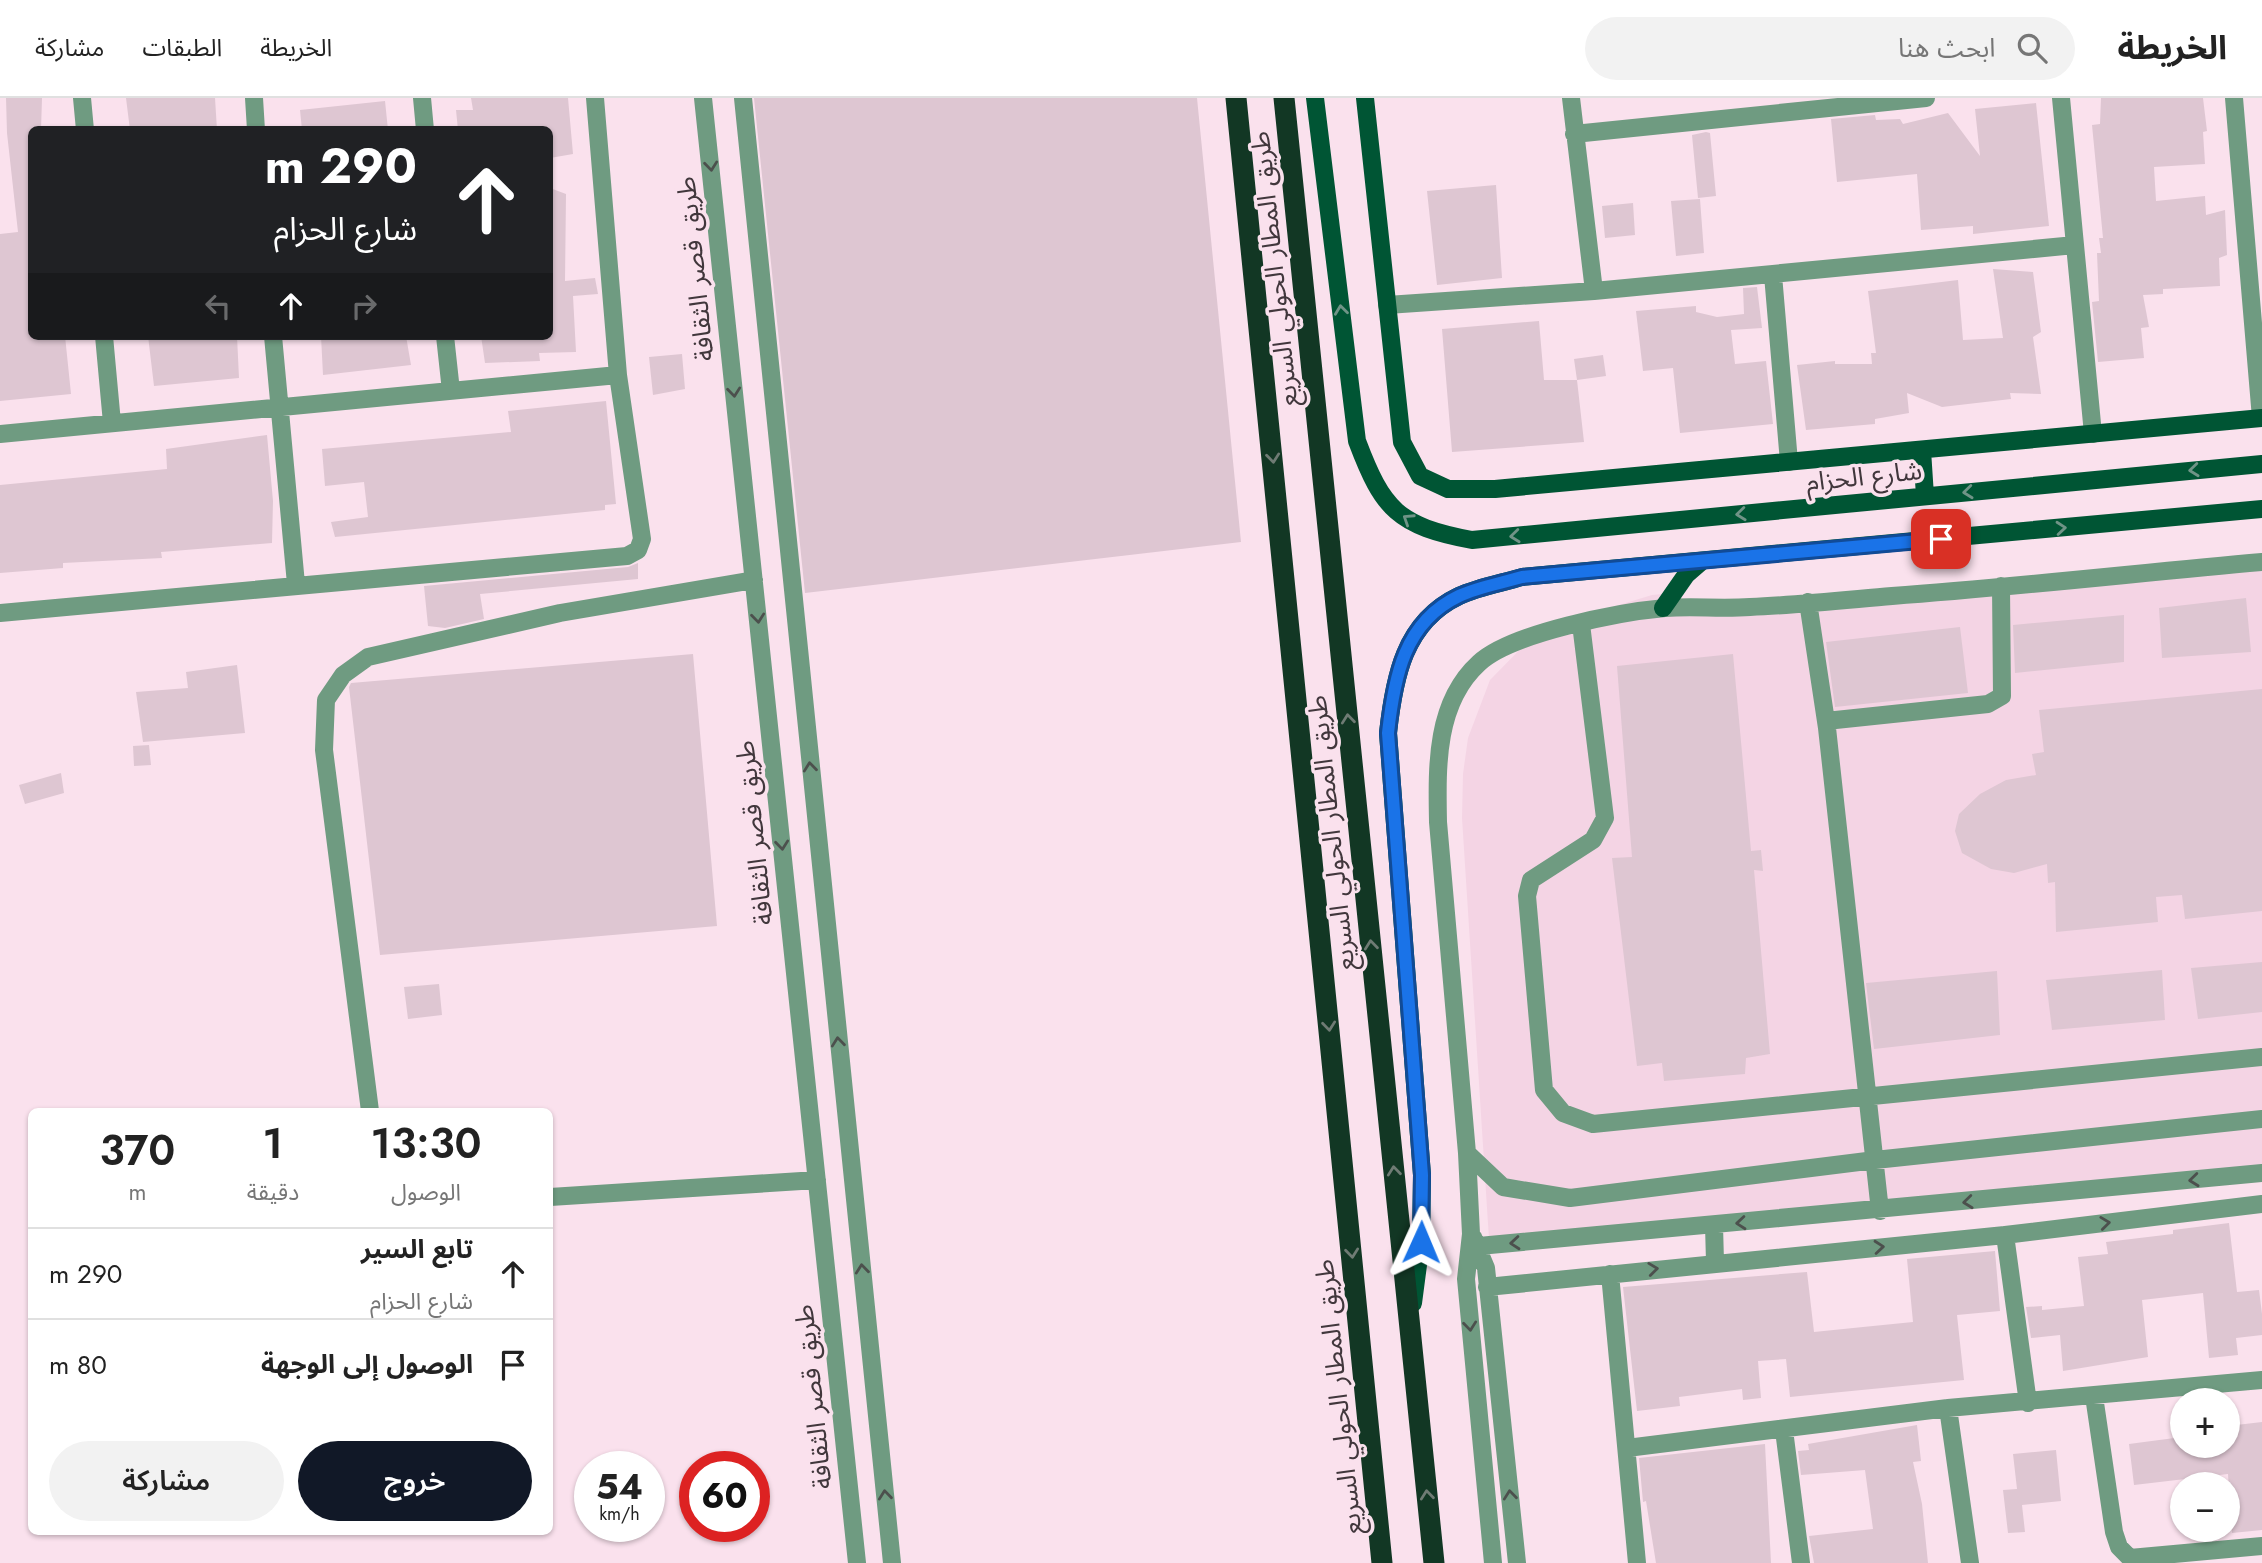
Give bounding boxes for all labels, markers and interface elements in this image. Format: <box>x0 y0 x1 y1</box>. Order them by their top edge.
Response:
search box <box>1585 17 2075 80</box>
text: الخريطة <box>2117 24 2227 71</box>
text: ابحث هنا <box>1898 29 1995 67</box>
icon: search <box>2013 29 2051 67</box>
text: مشاركة <box>35 30 104 65</box>
text: الطبقات <box>142 30 222 65</box>
text: الخريطة <box>260 30 332 65</box>
street label: طريق المطار الحولي السريع <box>1241 129 1308 409</box>
text: 290 m <box>265 131 417 201</box>
icon: ahead <box>441 154 532 245</box>
one-way arrow <box>703 160 718 172</box>
street label: طريق قصر الثقافة <box>666 175 724 363</box>
text: شارع الحزام <box>274 206 417 252</box>
icon: left <box>199 287 237 325</box>
icon: ahead <box>272 287 310 325</box>
icon: right <box>345 287 383 325</box>
one-way arrow <box>1334 305 1349 316</box>
one-way arrow <box>727 386 742 398</box>
street label: شارع الحزام <box>1804 451 1924 502</box>
one-way arrow <box>1265 453 1280 464</box>
one-way arrow <box>2188 462 2199 477</box>
one-way arrow <box>1962 485 1973 500</box>
one-way arrow <box>1735 506 1746 521</box>
pin <box>1911 509 1971 569</box>
one-way arrow <box>1403 514 1416 527</box>
icon: arrive <box>1922 520 1960 558</box>
one-way arrow <box>2056 521 2067 536</box>
one-way arrow <box>1509 528 1520 543</box>
one-way arrow <box>750 613 765 624</box>
street label: طريق المطار الحولي السريع <box>1298 693 1365 973</box>
one-way arrow <box>1341 713 1356 724</box>
street label: طريق قصر الثقافة <box>725 739 783 927</box>
one-way arrow <box>803 762 818 773</box>
one-way arrow <box>774 839 789 850</box>
one-way arrow <box>1364 939 1379 950</box>
one-way arrow <box>1322 1020 1337 1032</box>
one-way arrow <box>831 1037 846 1048</box>
text: 1 <box>263 1113 283 1174</box>
text: 13:30 <box>371 1113 482 1174</box>
text: 370 <box>99 1120 175 1181</box>
one-way arrow <box>1387 1165 1402 1176</box>
one-way arrow <box>2188 1172 2199 1187</box>
text: m <box>128 1175 146 1209</box>
text: دقيقة <box>247 1175 299 1209</box>
text: الوصول <box>391 1175 461 1209</box>
one-way arrow <box>1962 1194 1973 1209</box>
position arrow <box>1384 1205 1458 1279</box>
one-way arrow <box>1735 1215 1746 1230</box>
one-way arrow <box>2099 1215 2111 1230</box>
text: تابع السير <box>361 1230 473 1268</box>
one-way arrow <box>1509 1235 1520 1250</box>
one-way arrow <box>1873 1239 1885 1254</box>
one-way arrow <box>1344 1247 1359 1258</box>
text: 290 m <box>49 1255 122 1293</box>
icon: ahead <box>494 1255 532 1293</box>
street label: طريق المطار الحولي السريع <box>1305 1257 1372 1537</box>
one-way arrow <box>1647 1262 1659 1277</box>
one-way arrow <box>854 1263 869 1275</box>
text: شارع الحزام <box>370 1284 473 1318</box>
street label: طريق قصر الثقافة <box>784 1303 842 1491</box>
one-way arrow <box>1462 1321 1477 1332</box>
text: الوصول إلى الوجهة <box>261 1345 473 1383</box>
text: 80 m <box>49 1346 107 1384</box>
icon: arrive <box>494 1346 532 1384</box>
map controls <box>2170 1388 2240 1542</box>
button: + <box>2170 1388 2240 1458</box>
button: مشاركة <box>49 1441 284 1521</box>
button: خروج <box>298 1441 532 1521</box>
speed limit sign: 60 <box>679 1451 770 1542</box>
text: 54 <box>596 1462 643 1512</box>
button: − <box>2170 1472 2240 1542</box>
one-way arrow <box>878 1489 893 1500</box>
one-way arrow <box>1420 1489 1435 1500</box>
one-way arrow <box>1503 1489 1518 1500</box>
text: km/h <box>599 1501 640 1527</box>

